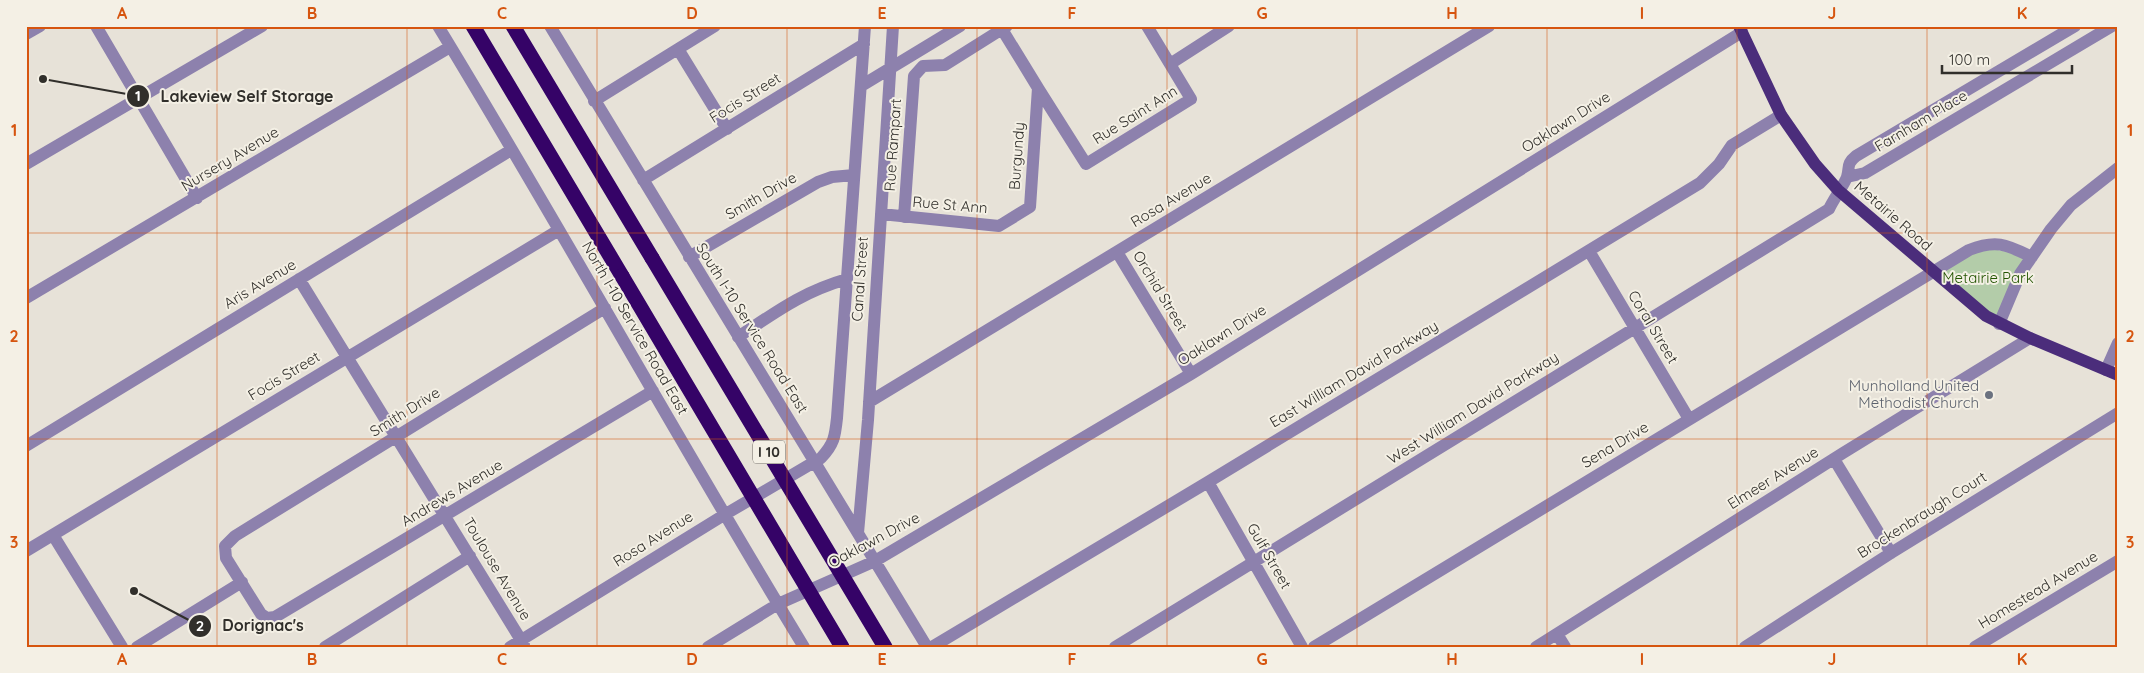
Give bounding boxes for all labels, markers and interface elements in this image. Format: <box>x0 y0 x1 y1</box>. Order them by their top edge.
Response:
text: A <box>117 3 128 23</box>
text: B <box>307 3 317 23</box>
text: C <box>497 3 507 23</box>
text: D <box>686 3 698 23</box>
text: E <box>877 3 887 23</box>
text: F <box>1068 3 1077 23</box>
text: G <box>1256 3 1268 23</box>
text: H <box>1446 3 1458 23</box>
text: I <box>1640 3 1644 23</box>
text: J <box>1828 3 1836 23</box>
text: K <box>2017 3 2027 23</box>
scale bar <box>1942 42 2072 74</box>
text: 100 m <box>1949 50 1990 69</box>
street label: Focis Street <box>706 68 784 127</box>
callout: Lakeview Self Storage <box>125 81 343 112</box>
street label: Rue Saint Ann <box>1089 81 1181 148</box>
street label: Farnham Place <box>1871 85 1971 156</box>
text: 1 <box>135 86 141 105</box>
text: Lakeview Self Storage <box>160 86 334 106</box>
street label: Oaklawn Drive <box>1518 87 1614 156</box>
street label: Rue Rampart <box>880 98 905 192</box>
text: 1 <box>11 120 17 140</box>
text: 1 <box>2127 120 2133 140</box>
street label: Burgundy <box>1005 121 1028 190</box>
street label: Nursery Avenue <box>178 122 282 195</box>
street label: Smith Drive <box>722 168 800 224</box>
street label: Rosa Avenue <box>1127 168 1215 231</box>
street label: Metairie Road <box>1850 177 1936 255</box>
street label: Rue St Ann <box>912 192 989 217</box>
street label: Canal Street <box>847 236 872 322</box>
street label: North I-10 Service Road East <box>578 238 693 418</box>
street label: South I-10 Service Road East <box>692 239 813 416</box>
street label: Orchid Street <box>1129 247 1192 334</box>
street label: Aris Avenue <box>220 255 299 313</box>
park label: Metairie Park <box>1942 268 2034 287</box>
street label: Coral Street <box>1624 287 1683 367</box>
street label: Oaklawn Drive <box>1174 300 1270 369</box>
street label: East William David Parkway <box>1266 316 1441 431</box>
text: 2 <box>9 326 19 346</box>
text: 2 <box>2125 326 2135 346</box>
street label: Focis Street <box>244 347 323 404</box>
street label: West William David Parkway <box>1384 347 1562 468</box>
place label: Munholland United Methodist Church <box>1849 376 1979 412</box>
street label: Smith Drive <box>366 383 443 441</box>
marker: Munholland United Methodist Church <box>1983 389 1995 401</box>
street label: Sena Drive <box>1578 417 1652 472</box>
road number: I 10 <box>753 441 785 464</box>
street label: Elmeer Avenue <box>1724 442 1822 513</box>
street label: Andrews Avenue <box>398 455 506 530</box>
street label: Brockenbraugh Court <box>1853 467 1990 562</box>
street label: Rosa Avenue <box>609 506 696 571</box>
street label: Oaklawn Drive <box>825 507 923 572</box>
street label: Toulouse Avenue <box>459 514 536 624</box>
street label: Gulf Street <box>1243 519 1296 592</box>
text: 3 <box>10 532 18 552</box>
text: 3 <box>2126 532 2134 552</box>
street label: Homestead Avenue <box>1974 546 2101 633</box>
callout: Dorignac's <box>187 610 314 641</box>
text: Dorignac's <box>222 615 304 635</box>
text: 2 <box>196 616 204 635</box>
text: A <box>117 649 128 669</box>
text: B <box>307 649 317 669</box>
text: C <box>497 649 507 669</box>
text: D <box>686 649 698 669</box>
text: E <box>877 649 887 669</box>
text: F <box>1068 649 1077 669</box>
text: G <box>1256 649 1268 669</box>
text: H <box>1446 649 1458 669</box>
text: I <box>1640 649 1644 669</box>
text: J <box>1828 649 1836 669</box>
text: K <box>2017 649 2027 669</box>

